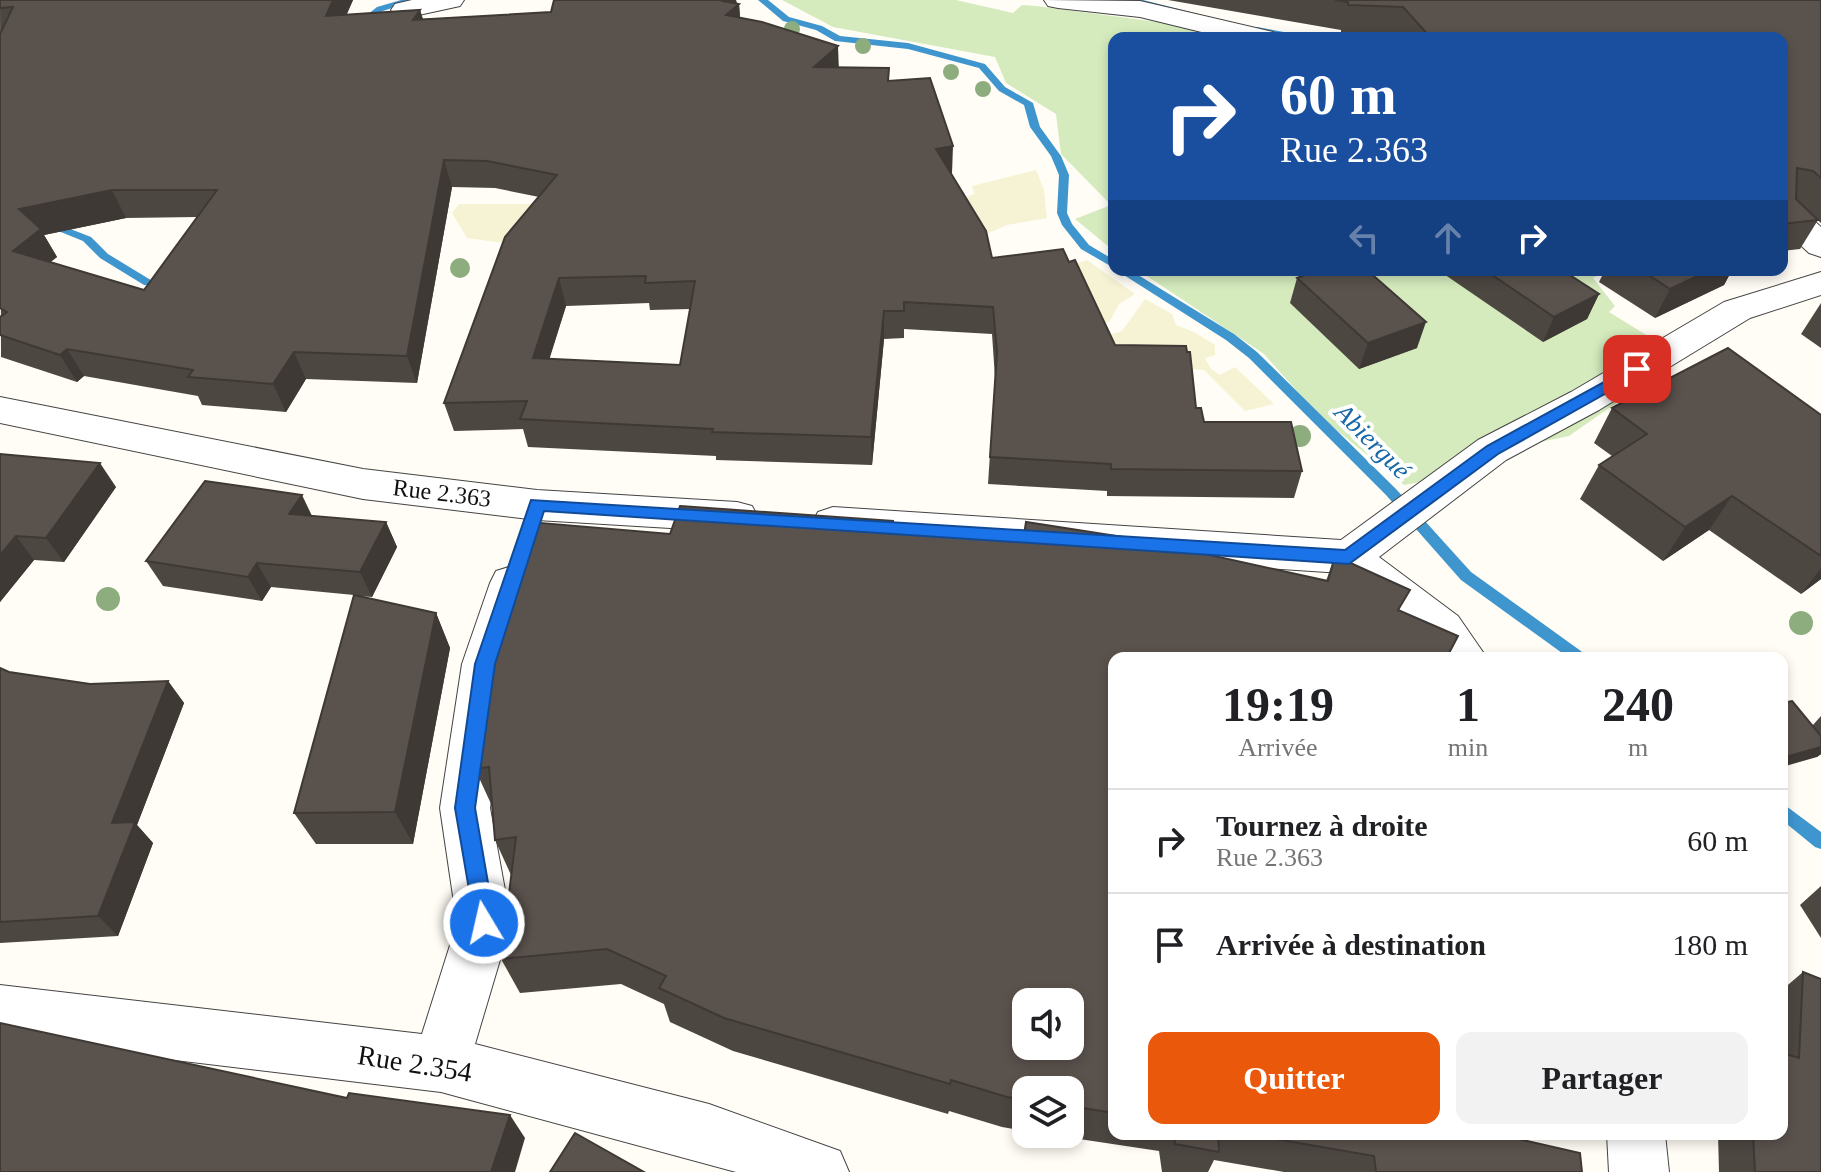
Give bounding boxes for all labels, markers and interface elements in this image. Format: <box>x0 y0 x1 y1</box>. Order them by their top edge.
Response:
icon: right <box>1148 64 1252 168</box>
text: 60 m <box>1280 64 1397 126</box>
text: Rue 2.363 <box>1280 130 1428 170</box>
icon: left <box>1342 216 1386 260</box>
icon: ahead <box>1426 216 1470 260</box>
icon: right <box>1510 216 1554 260</box>
pin <box>1603 335 1671 403</box>
icon: arrive <box>1615 347 1659 391</box>
water label: Abiergué <box>1328 396 1417 486</box>
street label: Rue 2.363 <box>391 474 493 512</box>
text: 19:19 <box>1222 678 1334 731</box>
text: 1 <box>1456 678 1480 731</box>
text: 240 <box>1602 678 1674 731</box>
text: Arrivée <box>1238 733 1318 762</box>
text: min <box>1448 733 1488 762</box>
text: m <box>1628 733 1648 762</box>
text: Tournez à droite <box>1216 809 1428 842</box>
icon: right <box>1148 819 1192 863</box>
text: 60 m <box>1687 824 1748 857</box>
text: Rue 2.363 <box>1216 843 1323 872</box>
position arrow <box>442 881 526 965</box>
icon: arrive <box>1148 923 1192 967</box>
text: Arrivée à destination <box>1216 928 1486 961</box>
text: 180 m <box>1672 928 1748 961</box>
map controls <box>1012 988 1084 1148</box>
button: sound <box>1012 988 1084 1060</box>
button: Quitter <box>1148 1032 1440 1124</box>
button: Partager <box>1456 1032 1748 1124</box>
street label: Rue 2.354 <box>356 1039 474 1088</box>
button: layers <box>1012 1076 1084 1148</box>

